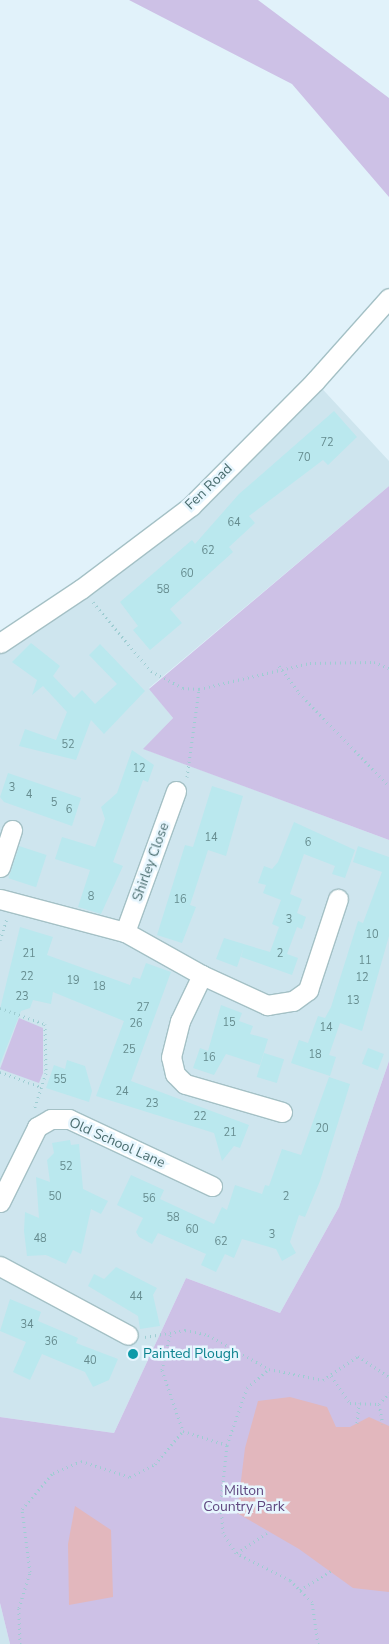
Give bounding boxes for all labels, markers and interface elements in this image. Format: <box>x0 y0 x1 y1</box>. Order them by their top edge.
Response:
house number: 72 <box>320 436 334 450</box>
house number: 70 <box>297 451 311 465</box>
street label: Fen Road <box>182 460 236 514</box>
house number: 64 <box>227 516 241 530</box>
house number: 62 <box>201 544 215 558</box>
house number: 60 <box>180 567 194 581</box>
house number: 58 <box>156 583 170 597</box>
house number: 52 <box>61 738 75 752</box>
house number: 12 <box>132 762 146 776</box>
house number: 3 <box>9 781 15 795</box>
house number: 4 <box>26 788 32 802</box>
house number: 5 <box>51 796 57 810</box>
house number: 6 <box>66 803 72 817</box>
street label: Shirley Close <box>129 820 173 904</box>
house number: 14 <box>204 831 218 845</box>
house number: 6 <box>305 836 311 850</box>
house number: 8 <box>88 890 94 904</box>
house number: 16 <box>173 893 187 907</box>
house number: 3 <box>286 913 292 927</box>
house number: 10 <box>365 928 379 942</box>
house number: 21 <box>22 947 36 961</box>
house number: 2 <box>277 947 283 961</box>
house number: 11 <box>358 954 372 968</box>
house number: 22 <box>20 970 34 984</box>
house number: 12 <box>355 971 369 985</box>
house number: 19 <box>66 974 80 988</box>
house number: 18 <box>92 980 106 994</box>
house number: 23 <box>15 990 29 1004</box>
house number: 13 <box>346 994 360 1008</box>
house number: 27 <box>136 1001 150 1015</box>
house number: 15 <box>222 1016 236 1030</box>
house number: 26 <box>129 1017 143 1031</box>
house number: 14 <box>319 1021 333 1035</box>
house number: 25 <box>122 1043 136 1057</box>
house number: 18 <box>308 1048 322 1062</box>
house number: 16 <box>202 1051 216 1065</box>
house number: 55 <box>53 1073 67 1087</box>
house number: 24 <box>115 1085 129 1099</box>
house number: 23 <box>145 1097 159 1111</box>
house number: 22 <box>193 1110 207 1124</box>
street label: Old School Lane <box>66 1114 168 1172</box>
house number: 20 <box>315 1122 329 1136</box>
house number: 21 <box>223 1126 237 1140</box>
house number: 52 <box>59 1160 73 1174</box>
house number: 50 <box>48 1190 62 1204</box>
house number: 2 <box>283 1190 289 1204</box>
house number: 56 <box>142 1192 156 1206</box>
house number: 58 <box>166 1211 180 1225</box>
house number: 60 <box>185 1223 199 1237</box>
house number: 3 <box>269 1228 275 1242</box>
house number: 48 <box>33 1232 47 1246</box>
house number: 62 <box>214 1235 228 1249</box>
house number: 44 <box>129 1290 143 1304</box>
house number: 34 <box>20 1318 34 1332</box>
house number: 36 <box>44 1335 58 1349</box>
place label: Painted Plough <box>143 1346 239 1362</box>
marker: Painted Plough <box>127 1348 139 1360</box>
house number: 40 <box>83 1354 97 1368</box>
park label: Milton Country Park <box>203 1483 285 1515</box>

